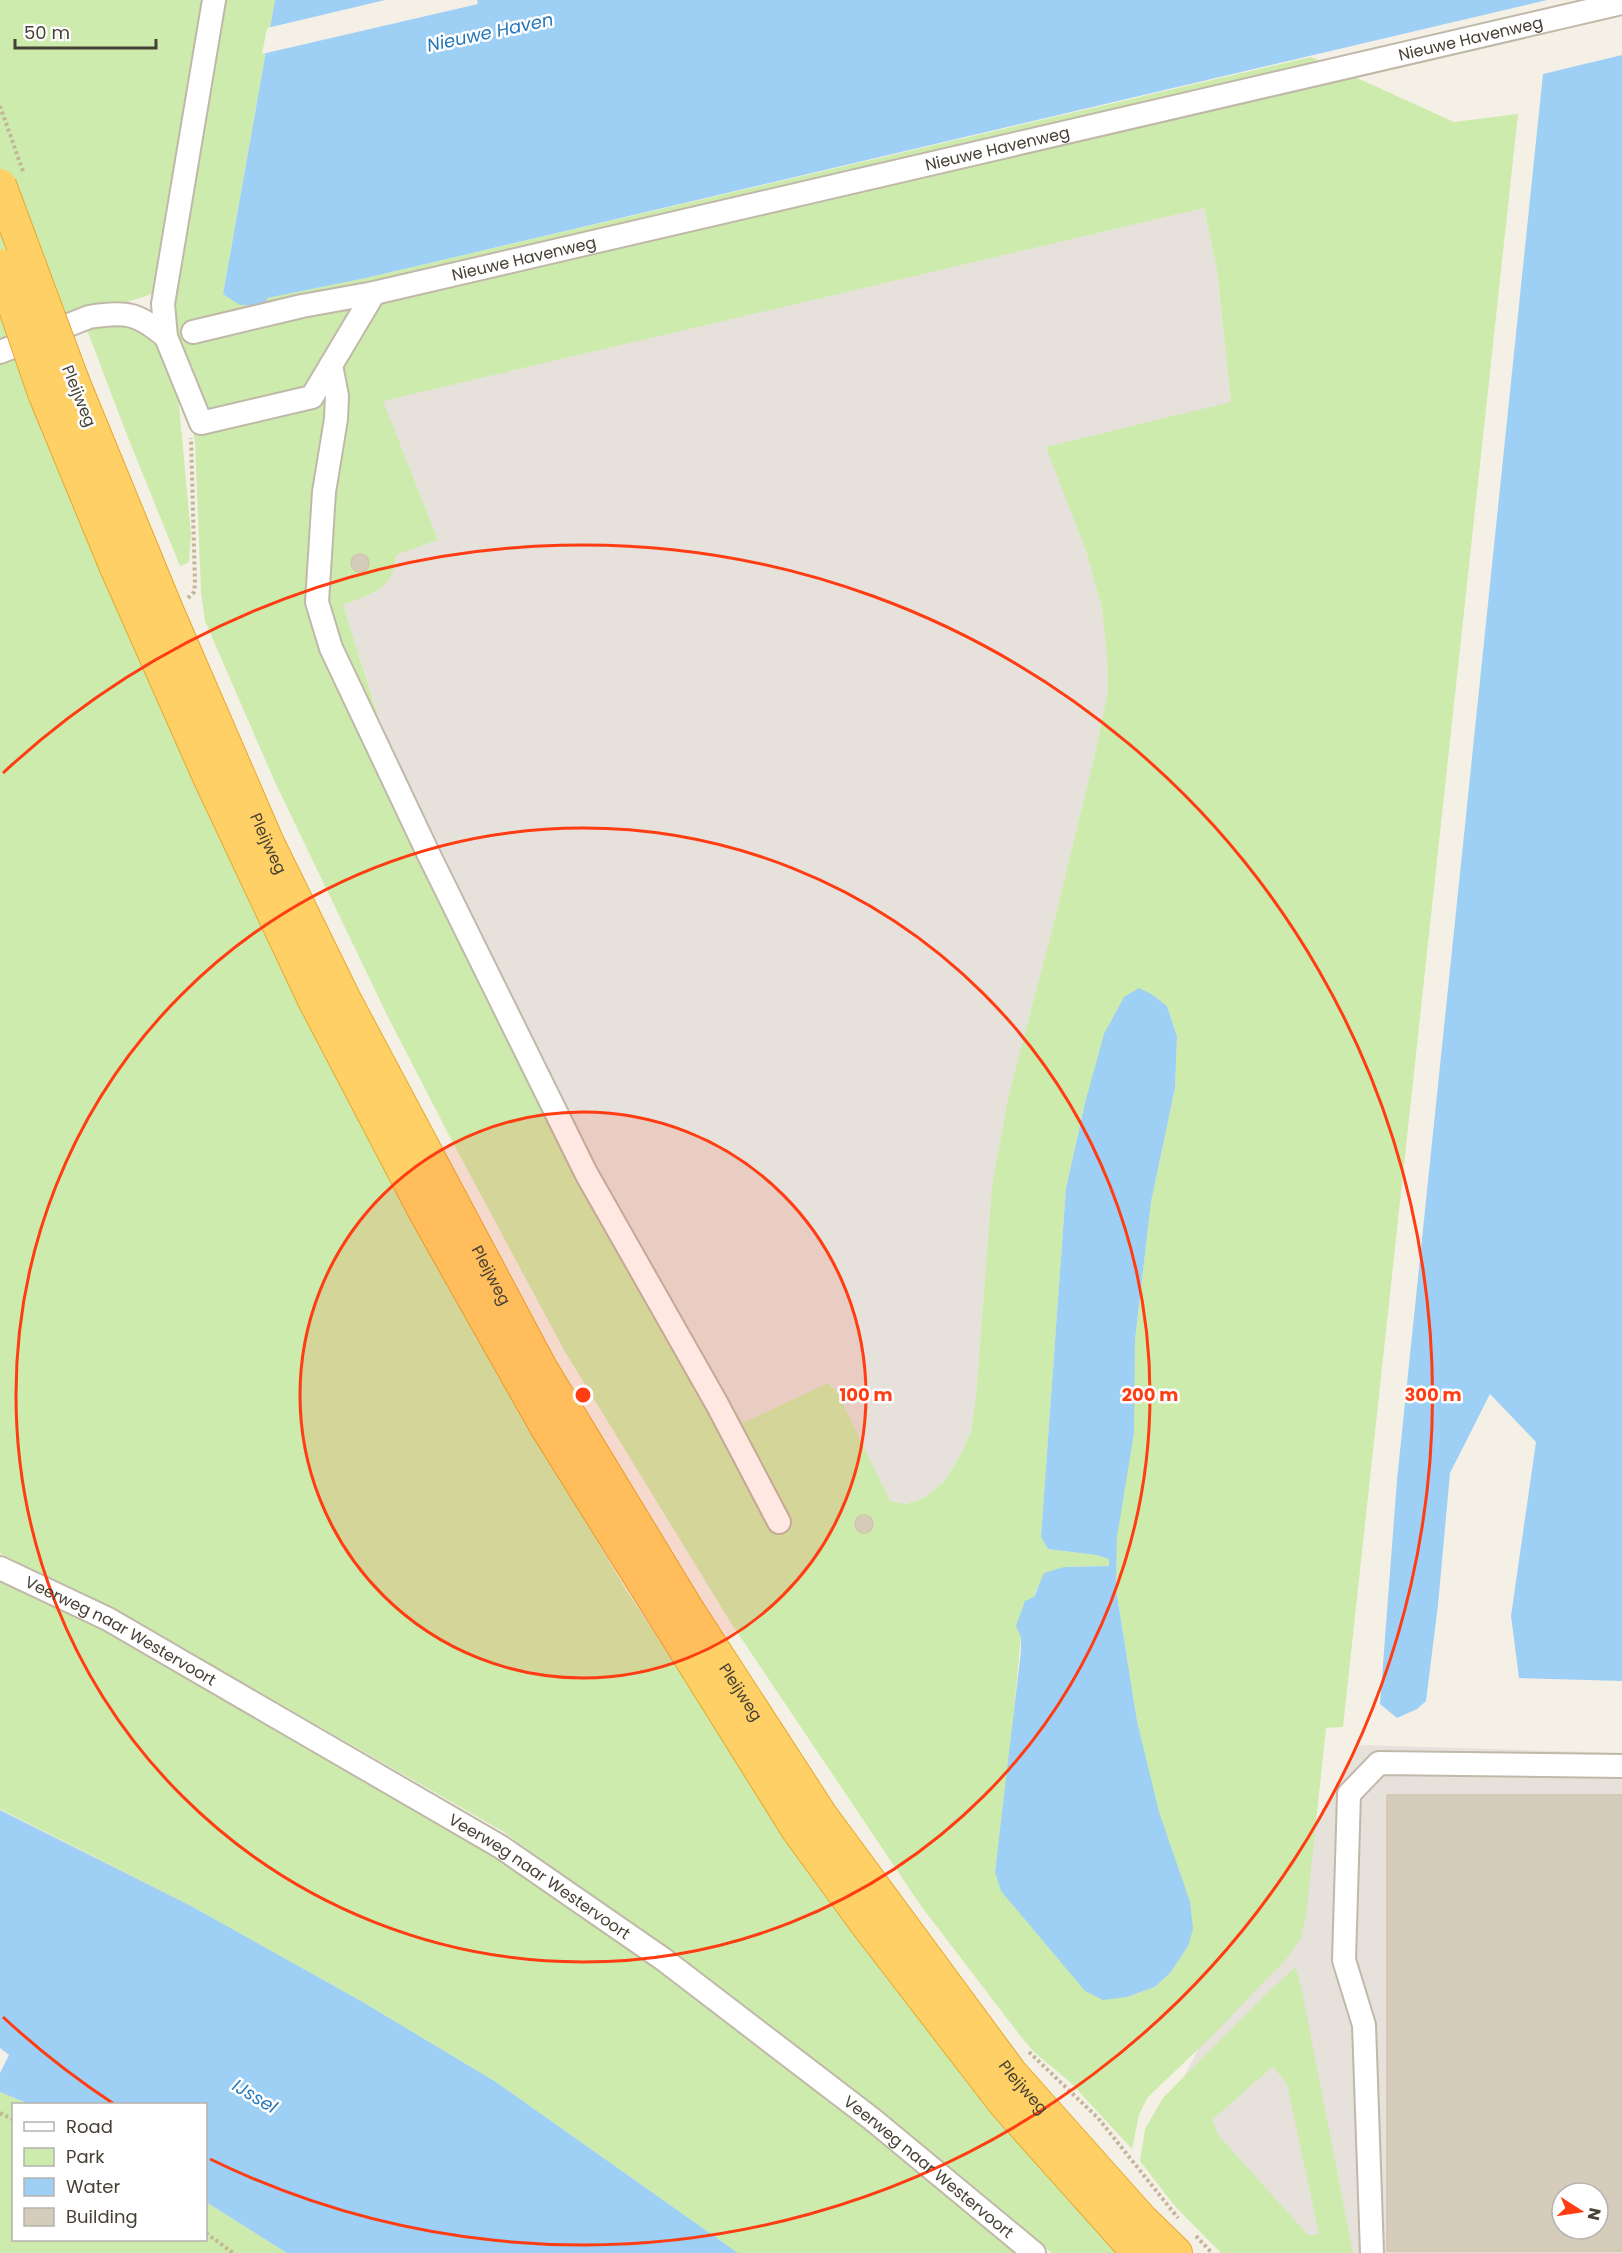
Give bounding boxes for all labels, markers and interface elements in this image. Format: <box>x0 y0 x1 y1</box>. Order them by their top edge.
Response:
water label: Nieuwe Haven <box>425 6 555 58</box>
street label: Nieuwe Havenweg <box>1396 10 1545 66</box>
scale bar <box>15 12 156 50</box>
text: 50 m <box>24 20 70 45</box>
street label: Nieuwe Havenweg <box>923 120 1072 176</box>
street label: Nieuwe Havenweg <box>449 230 598 286</box>
street label: Pleijweg <box>56 362 102 430</box>
street label: Pleijweg <box>245 809 293 878</box>
street label: Pleijweg <box>466 1241 517 1309</box>
text: 100 m <box>839 1382 893 1407</box>
text: 200 m <box>1122 1382 1178 1407</box>
text: 300 m <box>1404 1382 1462 1407</box>
centre of rings <box>573 1385 593 1405</box>
street label: Veerweg naar Westervoort <box>21 1570 221 1691</box>
street label: Pleijweg <box>714 1658 768 1725</box>
street label: Veerweg naar Westervoort <box>444 1808 635 1945</box>
street label: Pleijweg <box>994 2055 1054 2119</box>
water label: IJssel <box>228 2073 283 2119</box>
street label: Veerweg naar Westervoort <box>839 2090 1019 2243</box>
legend <box>12 2103 207 2241</box>
text: Road <box>66 2114 113 2139</box>
text: Park <box>66 2144 105 2169</box>
text: Water <box>66 2174 120 2199</box>
north arrow <box>1550 2181 1610 2241</box>
text: Building <box>66 2204 138 2229</box>
text: N <box>1582 2206 1607 2222</box>

